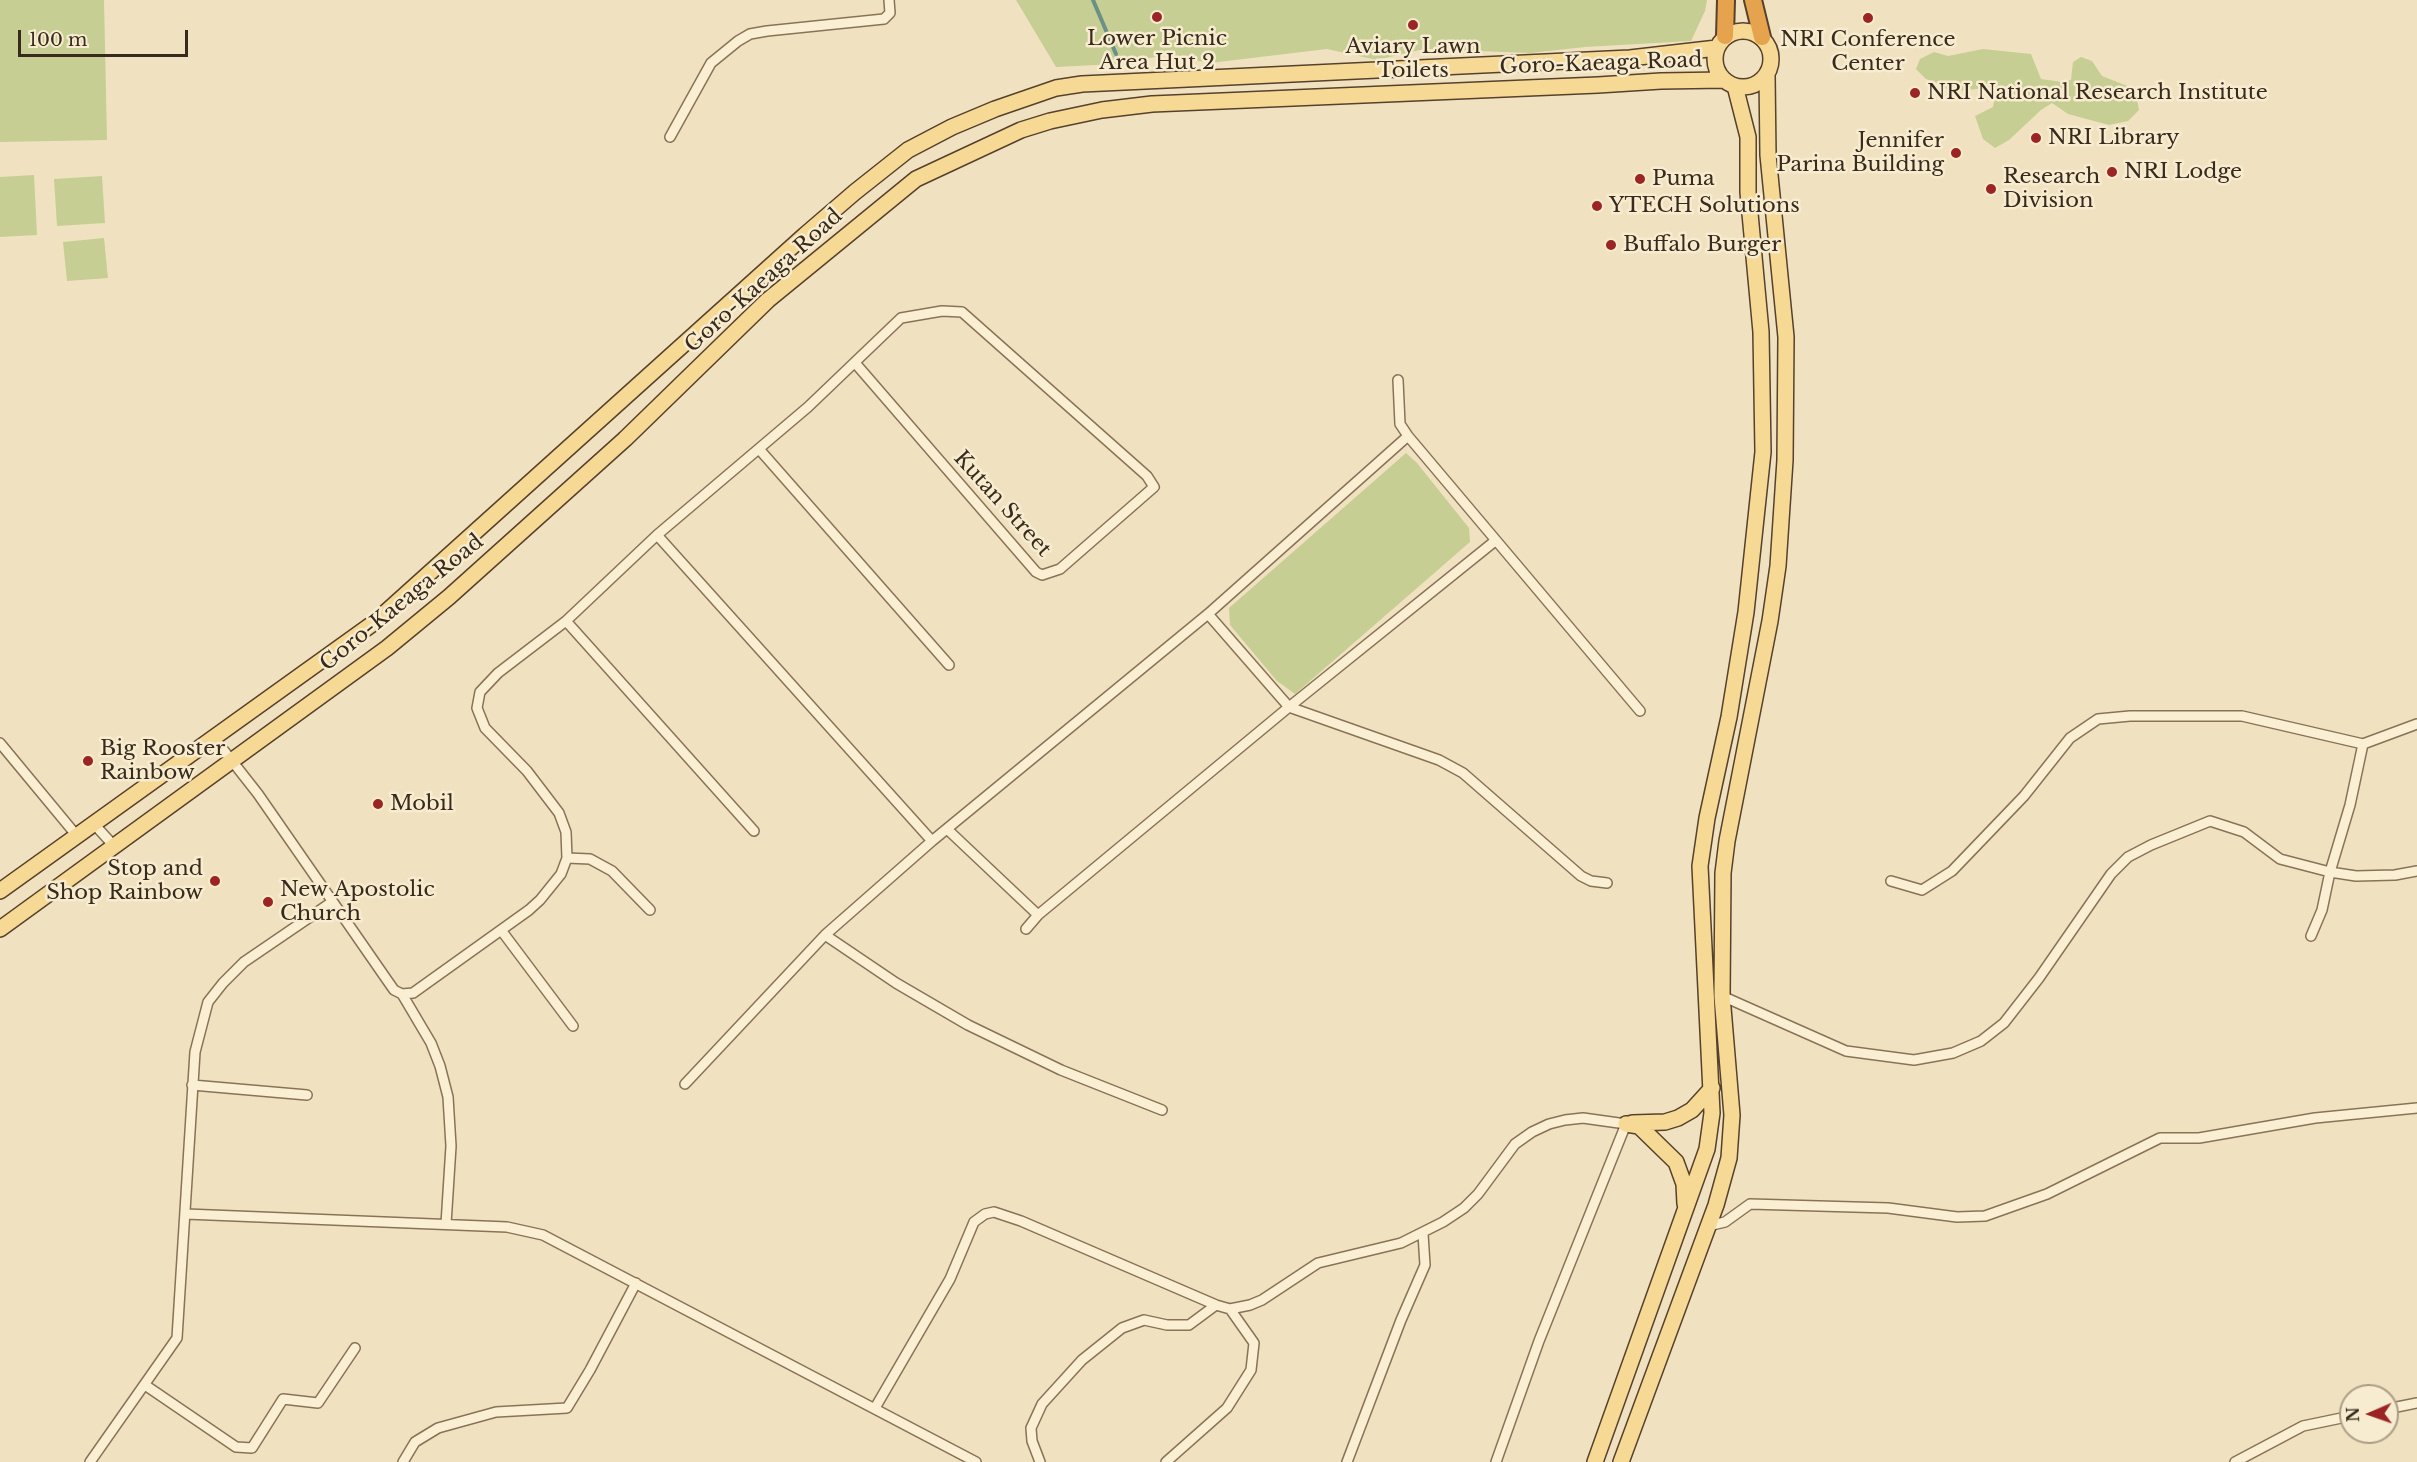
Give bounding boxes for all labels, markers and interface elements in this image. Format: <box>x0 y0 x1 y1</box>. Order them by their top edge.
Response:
marker: Lower Picnic Area Hut 2 <box>1150 10 1164 24</box>
marker: NRI Conference Center <box>1861 11 1875 25</box>
scale bar <box>21 18 190 56</box>
marker: Aviary Lawn Toilets <box>1406 18 1420 32</box>
place label: Lower Picnic Area Hut 2 <box>1087 26 1227 76</box>
place label: NRI Conference Center <box>1780 27 1956 77</box>
text: 100 m <box>29 29 87 51</box>
place label: Aviary Lawn Toilets <box>1346 34 1480 84</box>
street label: Goro-Kaeaga Road <box>1499 48 1703 80</box>
place label: NRI National Research Institute <box>1927 80 2268 106</box>
marker: NRI National Research Institute <box>1908 86 1922 100</box>
place label: NRI Library <box>2048 125 2179 151</box>
place label: Jennifer Parina Building <box>1776 128 1944 178</box>
marker: NRI Library <box>2029 131 2043 145</box>
marker: Jennifer Parina Building <box>1949 146 1963 160</box>
place label: NRI Lodge <box>2124 159 2242 185</box>
place label: Research Division <box>2003 164 2100 214</box>
marker: NRI Lodge <box>2105 165 2119 179</box>
place label: Puma <box>1652 166 1715 192</box>
marker: Puma <box>1633 172 1647 186</box>
marker: Research Division <box>1984 182 1998 196</box>
place label: YTECH Solutions <box>1609 193 1800 219</box>
marker: YTECH Solutions <box>1590 199 1604 213</box>
street label: Goro-Kaeaga Road <box>680 204 848 358</box>
place label: Buffalo Burger <box>1623 232 1781 258</box>
marker: Buffalo Burger <box>1604 238 1618 252</box>
street label: Kutan Street <box>948 446 1056 562</box>
street label: Goro-Kaeaga Road <box>315 529 489 677</box>
place label: Big Rooster Rainbow <box>100 736 225 786</box>
marker: Big Rooster Rainbow <box>81 754 95 768</box>
place label: Mobil <box>390 791 454 817</box>
marker: Mobil <box>371 797 385 811</box>
place label: Stop and Shop Rainbow <box>46 856 203 906</box>
marker: Stop and Shop Rainbow <box>208 874 222 888</box>
place label: New Apostolic Church <box>280 877 435 927</box>
marker: New Apostolic Church <box>261 895 275 909</box>
north arrow <box>2339 1384 2399 1444</box>
text: N <box>2343 1407 2363 1422</box>

